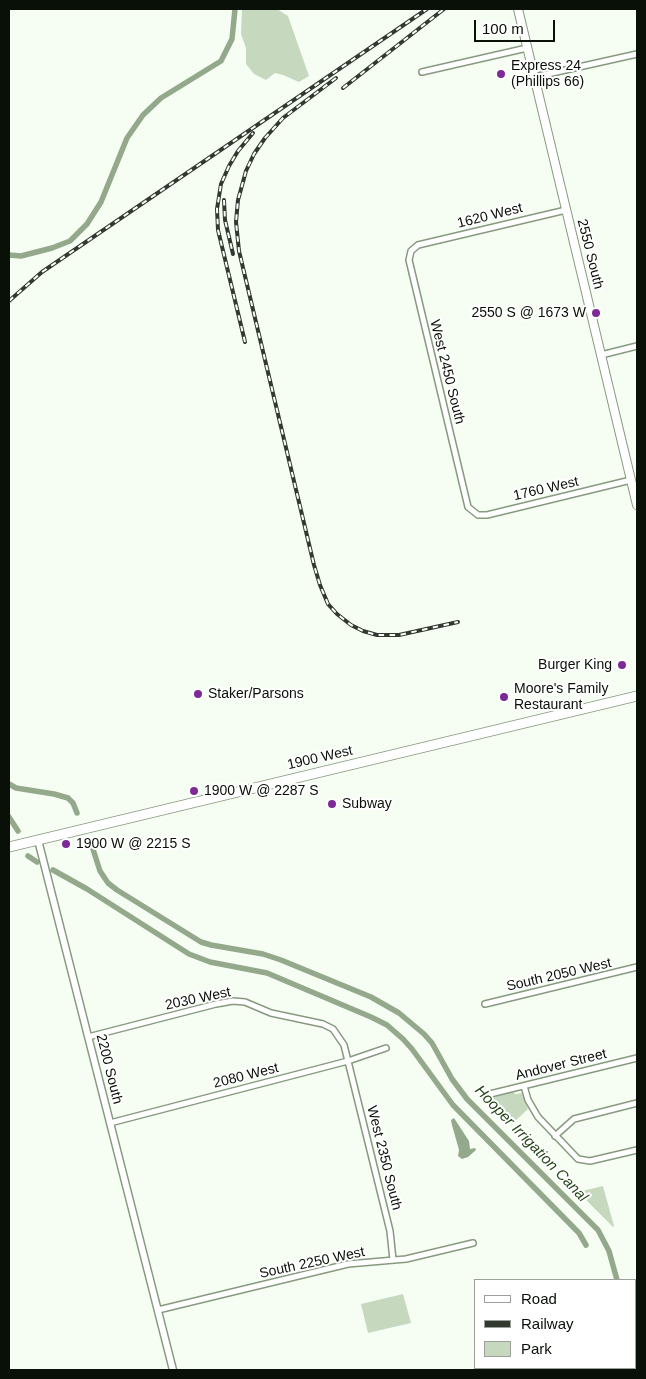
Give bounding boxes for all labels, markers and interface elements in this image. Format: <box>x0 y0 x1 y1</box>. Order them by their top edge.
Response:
scale bar <box>476 10 557 42</box>
text: 100 m <box>482 20 524 37</box>
place label: Express 24 (Phillips 66) <box>511 58 584 90</box>
marker: Express 24 (Phillips 66) <box>495 68 507 80</box>
street label: 1620 West <box>456 200 524 232</box>
street label: 2550 South <box>573 217 607 291</box>
place label: 2550 S @ 1673 W <box>471 305 586 321</box>
marker: 2550 S @ 1673 W <box>590 307 602 319</box>
street label: West 2450 South <box>426 318 468 426</box>
street label: 1760 West <box>512 473 580 505</box>
place label: Burger King <box>538 657 612 673</box>
marker: Burger King <box>616 659 628 671</box>
place label: Moore's Family Restaurant <box>514 681 608 714</box>
place label: Staker/Parsons <box>208 686 304 702</box>
marker: Staker/Parsons <box>192 688 204 700</box>
marker: Moore's Family Restaurant <box>498 691 510 703</box>
street label: 1900 West <box>286 742 354 774</box>
place label: 1900 W @ 2287 S <box>204 783 319 799</box>
marker: 1900 W @ 2287 S <box>188 785 200 797</box>
place label: Subway <box>342 796 392 812</box>
marker: Subway <box>326 798 338 810</box>
place label: 1900 W @ 2215 S <box>76 836 191 852</box>
marker: 1900 W @ 2215 S <box>60 838 72 850</box>
street label: South 2050 West <box>505 955 613 995</box>
street label: 2030 West <box>164 984 232 1014</box>
street label: 2200 South <box>92 1032 126 1106</box>
street label: Andover Street <box>514 1046 608 1084</box>
street label: 2080 West <box>212 1060 280 1092</box>
water label: Hooper Irrigation Canal <box>471 1082 591 1206</box>
street label: West 2350 South <box>363 1104 405 1212</box>
street label: South 2250 West <box>258 1244 366 1282</box>
legend <box>473 1279 636 1369</box>
text: Road <box>521 1290 557 1307</box>
text: Railway <box>521 1315 574 1332</box>
text: Park <box>521 1340 552 1357</box>

